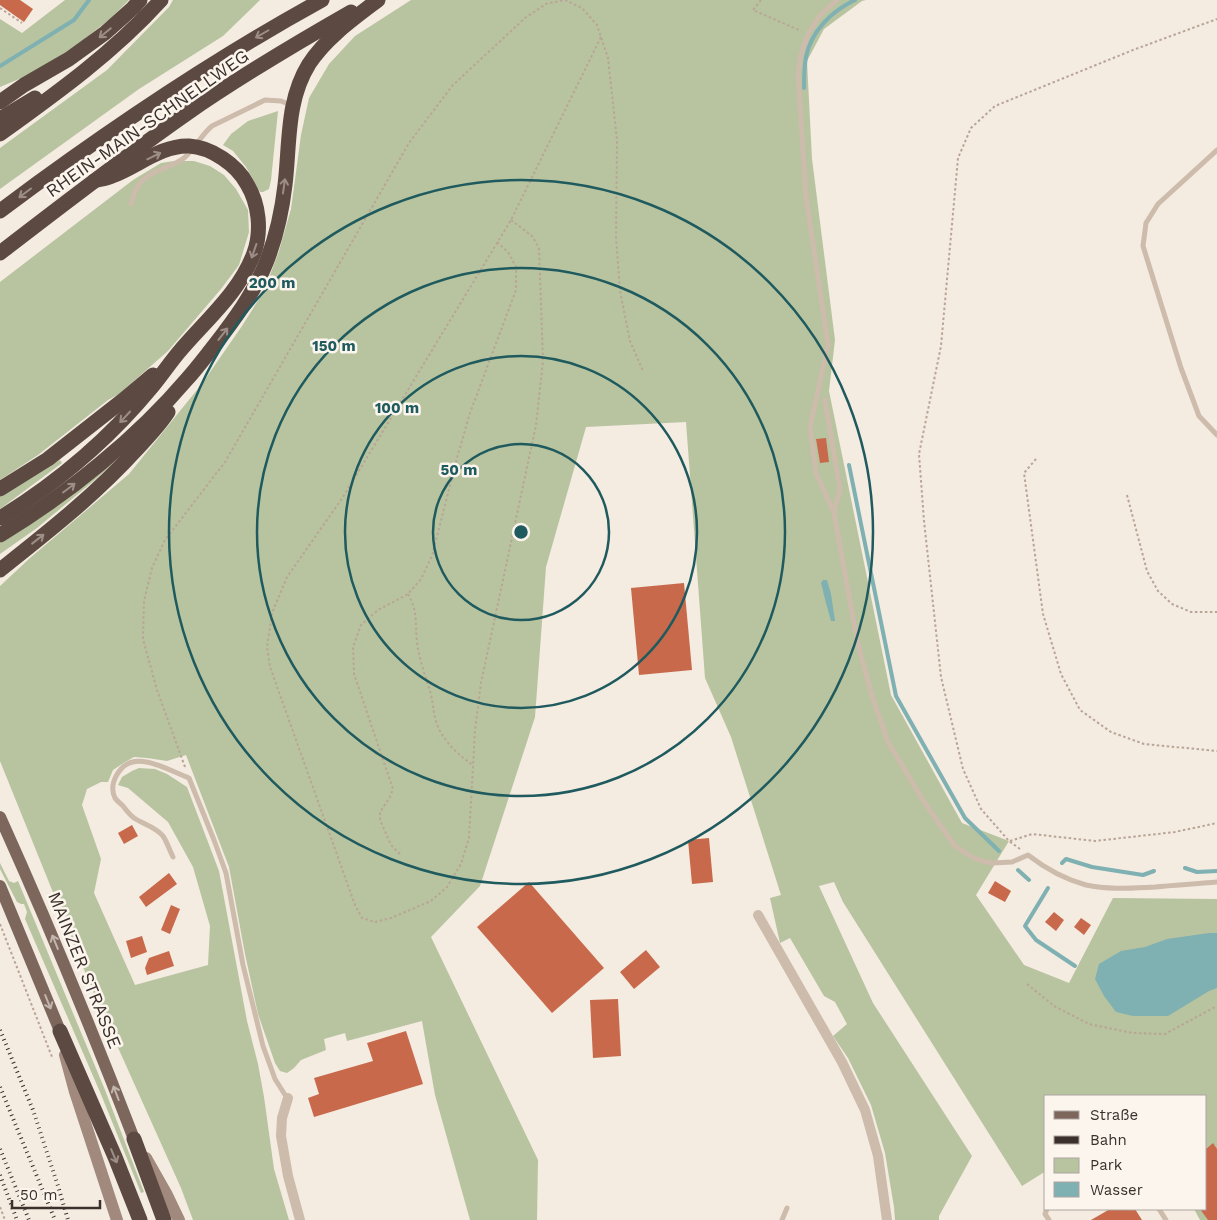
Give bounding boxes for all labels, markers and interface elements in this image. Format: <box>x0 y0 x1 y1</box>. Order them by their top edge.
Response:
one-way arrow <box>98 28 111 39</box>
one-way arrow <box>255 30 270 40</box>
street label: RHEIN-MAIN-SCHNELLWEG <box>42 45 252 201</box>
one-way arrow <box>147 150 162 160</box>
one-way arrow <box>279 179 289 195</box>
one-way arrow <box>19 187 32 198</box>
one-way arrow <box>249 243 258 258</box>
text: 200 m <box>249 274 295 292</box>
one-way arrow <box>218 327 228 341</box>
text: 150 m <box>312 337 356 355</box>
text: 100 m <box>375 399 419 417</box>
one-way arrow <box>119 411 131 423</box>
text: 50 m <box>441 461 477 479</box>
one-way arrow <box>62 483 76 493</box>
centre of rings <box>512 523 530 541</box>
one-way arrow <box>31 534 44 545</box>
street label: MAINZER STRASSE <box>44 889 126 1051</box>
one-way arrow <box>50 935 59 951</box>
one-way arrow <box>44 994 53 1009</box>
one-way arrow <box>111 1086 120 1101</box>
legend <box>1044 1095 1207 1210</box>
text: Straße <box>1090 1106 1138 1124</box>
text: Bahn <box>1090 1131 1127 1149</box>
one-way arrow <box>110 1148 120 1163</box>
text: Park <box>1090 1156 1123 1174</box>
scale bar <box>12 1178 100 1210</box>
text: Wasser <box>1090 1181 1143 1199</box>
text: 50 m <box>20 1186 57 1204</box>

